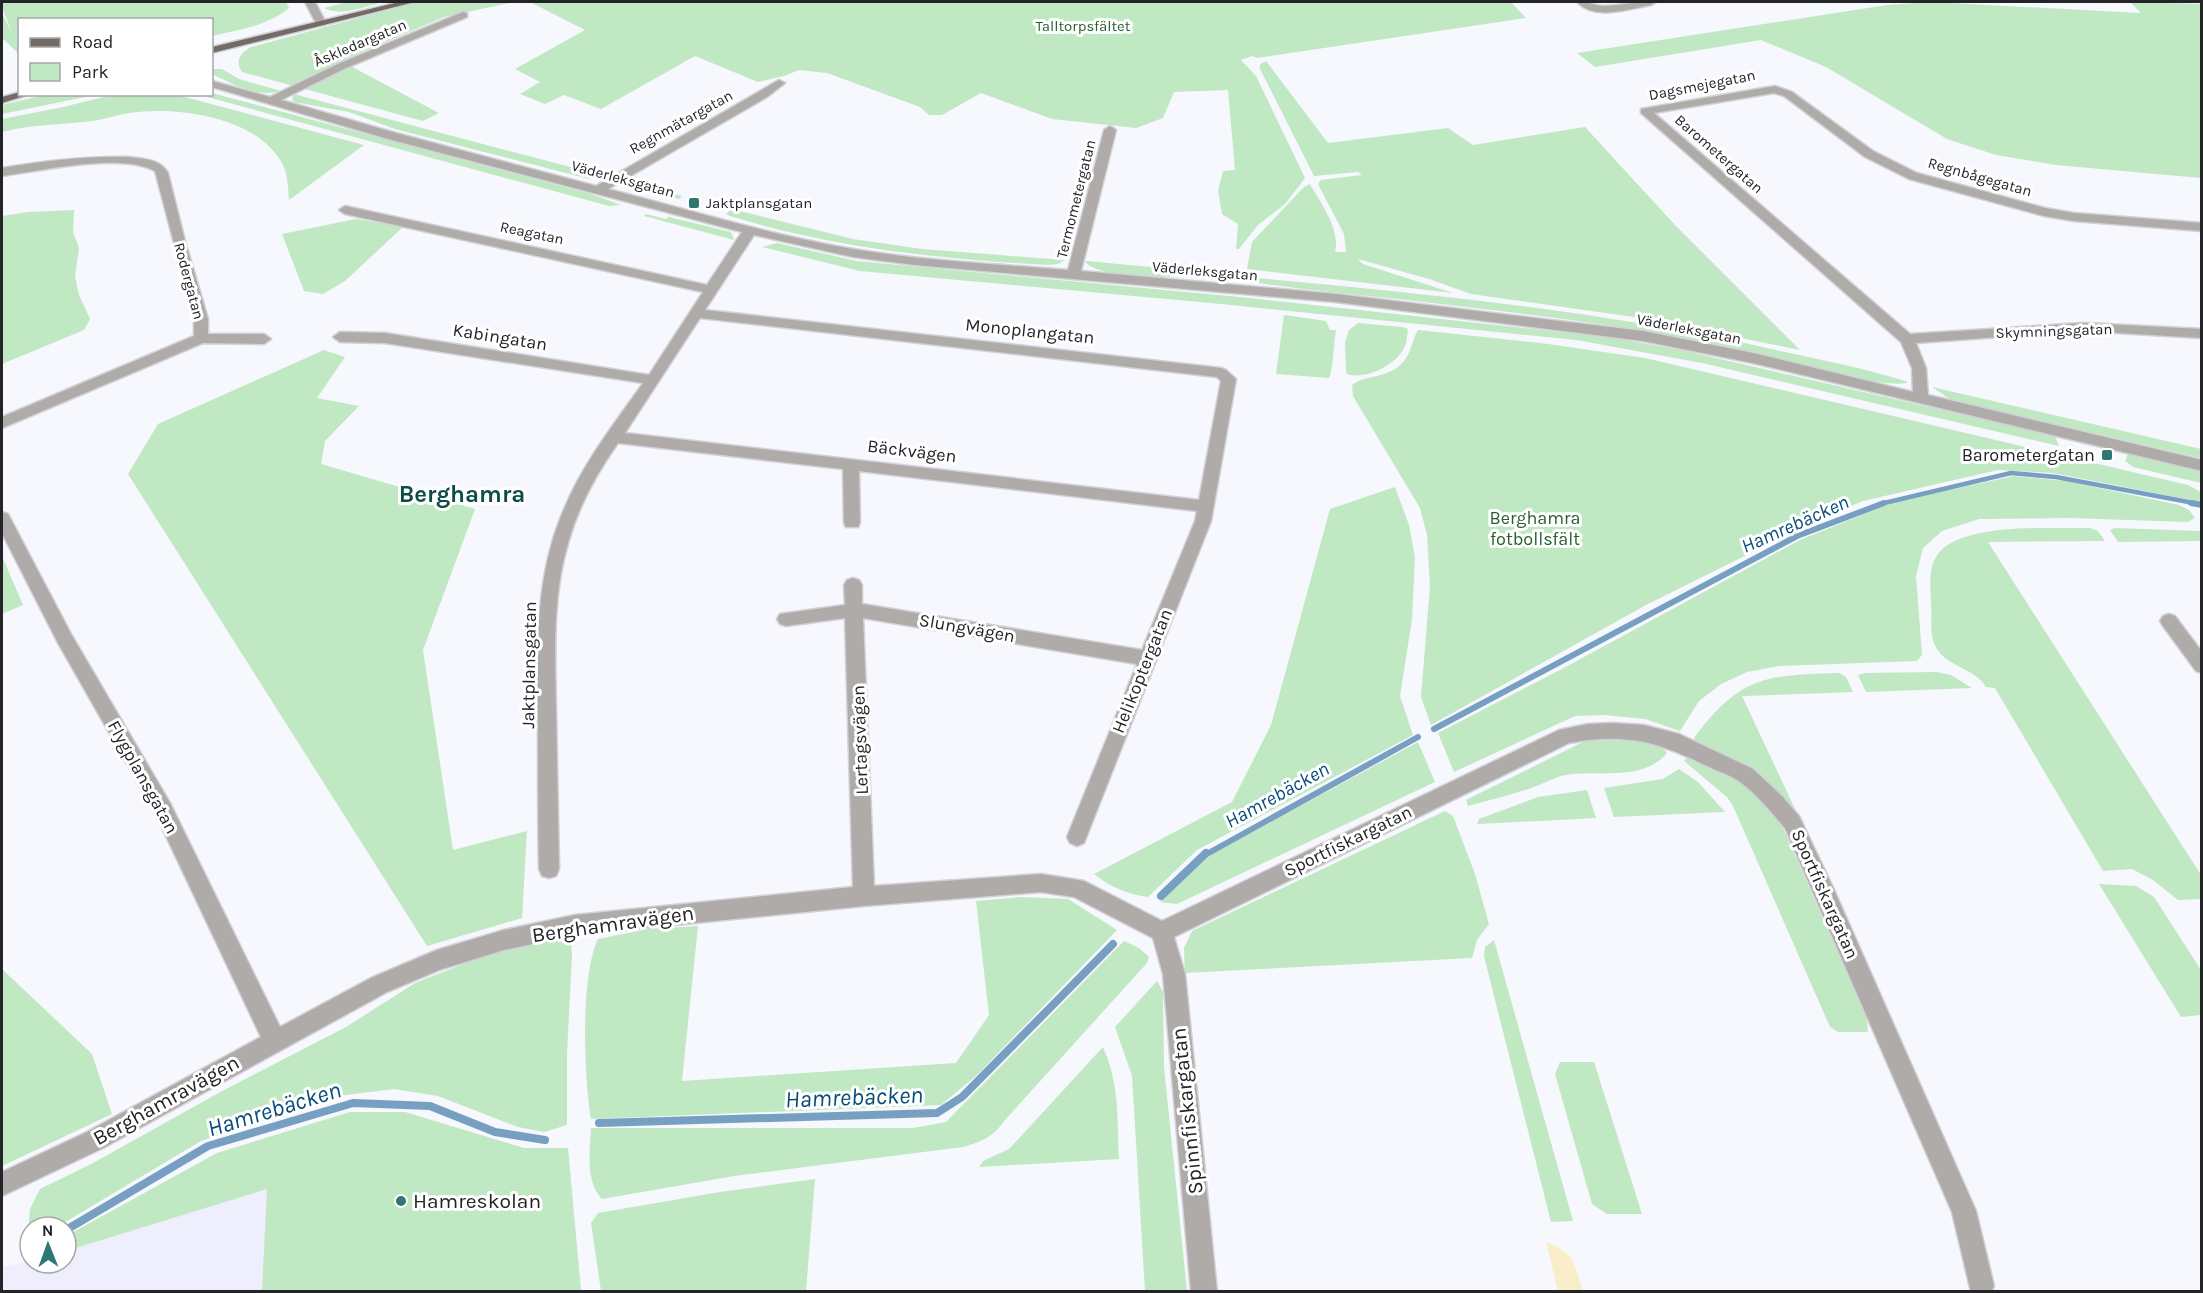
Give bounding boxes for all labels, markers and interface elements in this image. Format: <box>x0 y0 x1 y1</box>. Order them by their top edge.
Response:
street label: Åskledargatan <box>311 15 409 71</box>
park label: Talltorpsfältet <box>1036 17 1131 35</box>
legend <box>18 18 213 96</box>
text: Road <box>72 31 113 53</box>
text: Park <box>72 61 109 83</box>
street label: Dagsmejegatan <box>1647 66 1757 104</box>
street label: Regnmätargatan <box>626 86 736 158</box>
street label: Barometergatan <box>1671 111 1767 197</box>
street label: Termometergatan <box>1053 138 1099 260</box>
street label: Regnbågegatan <box>1926 154 2034 200</box>
street label: Väderleksgatan <box>569 157 677 201</box>
place label: Jaktplansgatan <box>706 194 812 212</box>
marker: Jaktplansgatan <box>687 196 701 210</box>
street label: Reagatan <box>498 217 566 249</box>
street label: Rodergatan <box>170 241 208 321</box>
street label: Väderleksgatan <box>1151 257 1259 285</box>
street label: Väderleksgatan <box>1635 310 1743 348</box>
street label: Monoplangatan <box>964 313 1096 349</box>
street label: Kabingatan <box>451 319 549 355</box>
street label: Skymningsgatan <box>1995 320 2113 342</box>
street label: Bäckvägen <box>866 435 958 467</box>
place label: Barometergatan <box>1962 444 2095 466</box>
marker: Barometergatan <box>2100 448 2114 462</box>
district label: Berghamra <box>399 480 525 508</box>
water label: Hamrebäcken <box>1738 490 1852 558</box>
park label: Berghamra fotbollsfält <box>1490 507 1580 550</box>
street label: Jaktplansgatan <box>517 601 541 729</box>
street label: Helikoptergatan <box>1107 606 1177 736</box>
street label: Slungvägen <box>917 609 1017 647</box>
street label: Lertagsvägen <box>847 685 873 795</box>
street label: Flygplansgatan <box>103 716 183 838</box>
water label: Hamrebäcken <box>1221 757 1333 833</box>
street label: Sportfiskargatan <box>1281 801 1415 881</box>
street label: Sportfiskargatan <box>1787 826 1863 962</box>
street label: Berghamravägen <box>530 901 696 947</box>
street label: Spinnfiskargatan <box>1166 1027 1208 1195</box>
street label: Berghamravägen <box>89 1050 243 1150</box>
water label: Hamrebäcken <box>204 1075 344 1143</box>
water label: Hamrebäcken <box>784 1081 924 1113</box>
place label: Hamreskolan <box>413 1189 541 1213</box>
marker: Hamreskolan <box>394 1194 408 1208</box>
north arrow <box>18 1215 78 1275</box>
text: N <box>42 1221 54 1240</box>

